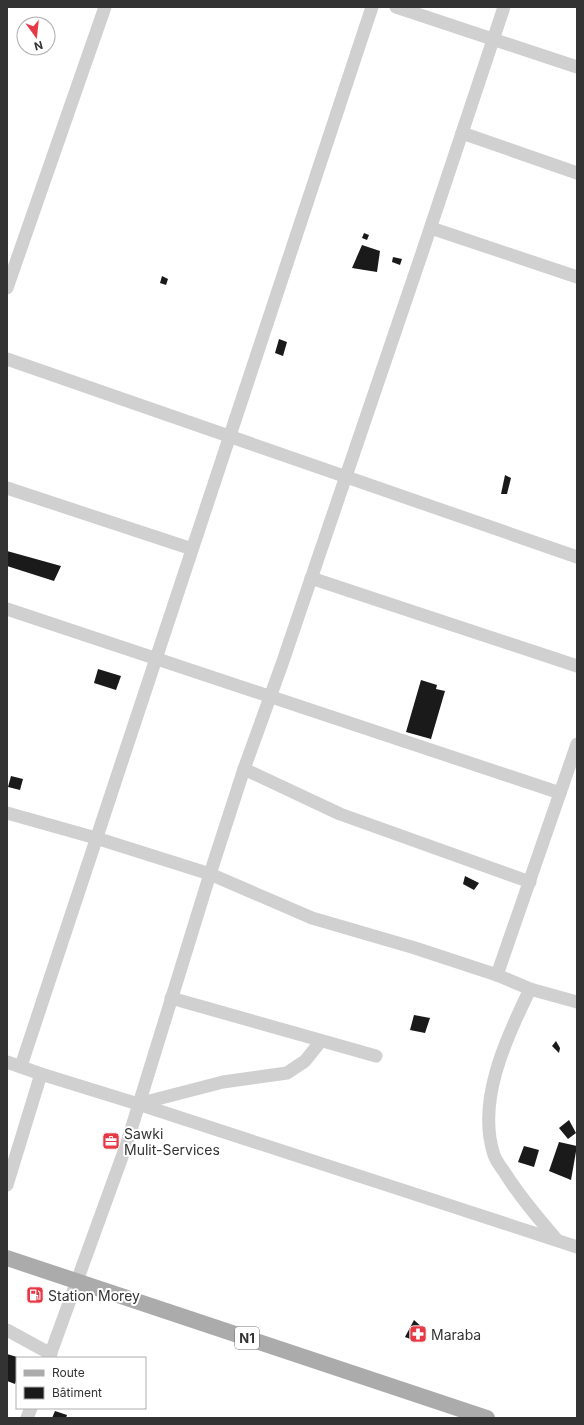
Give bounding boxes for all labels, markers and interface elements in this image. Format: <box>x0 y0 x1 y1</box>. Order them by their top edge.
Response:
north arrow <box>16 16 56 56</box>
text: N <box>33 38 44 54</box>
place label: Sawki Mulit-Services <box>124 1125 220 1158</box>
office icon: Sawki Mulit-Services <box>101 1131 121 1151</box>
fuel station icon: Station Morey <box>25 1285 45 1305</box>
place label: Station Morey <box>48 1287 140 1304</box>
pharmacy icon: Maraba <box>408 1324 428 1344</box>
place label: Maraba <box>431 1326 481 1343</box>
road number: N1 <box>235 1327 259 1349</box>
legend <box>16 1357 146 1409</box>
text: Route <box>52 1365 85 1380</box>
text: Bâtiment <box>52 1385 102 1400</box>

